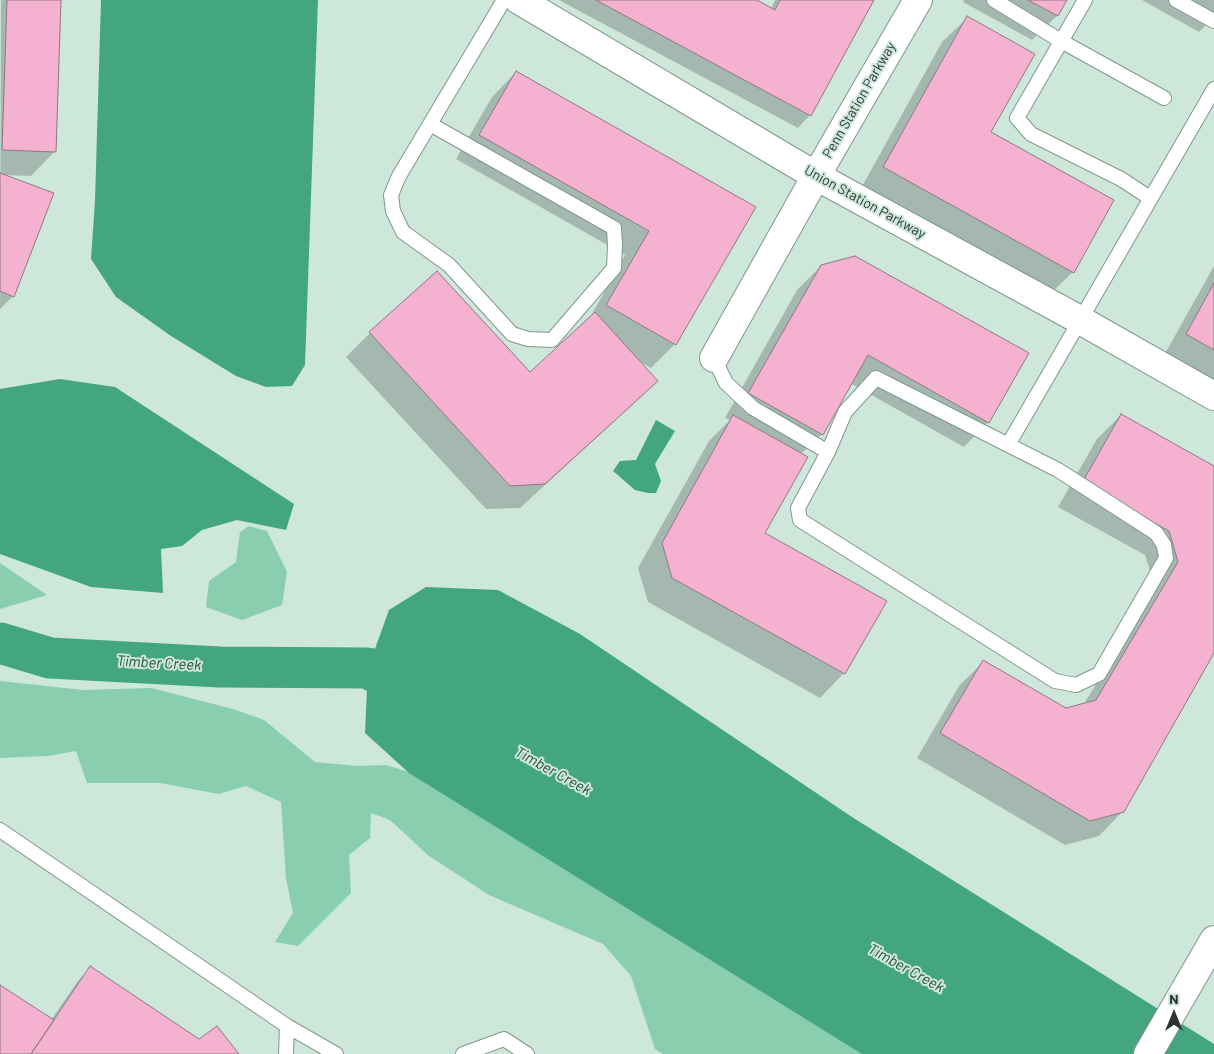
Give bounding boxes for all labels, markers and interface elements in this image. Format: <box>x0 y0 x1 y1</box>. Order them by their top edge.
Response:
street label: Penn Station Parkway <box>819 39 899 161</box>
street label: Union Station Parkway <box>801 162 929 242</box>
water label: Timber Creek <box>116 652 202 674</box>
water label: Timber Creek <box>512 743 594 799</box>
water label: Timber Creek <box>865 940 947 996</box>
north arrow <box>1149 989 1199 1039</box>
text: N <box>1169 990 1179 1007</box>

